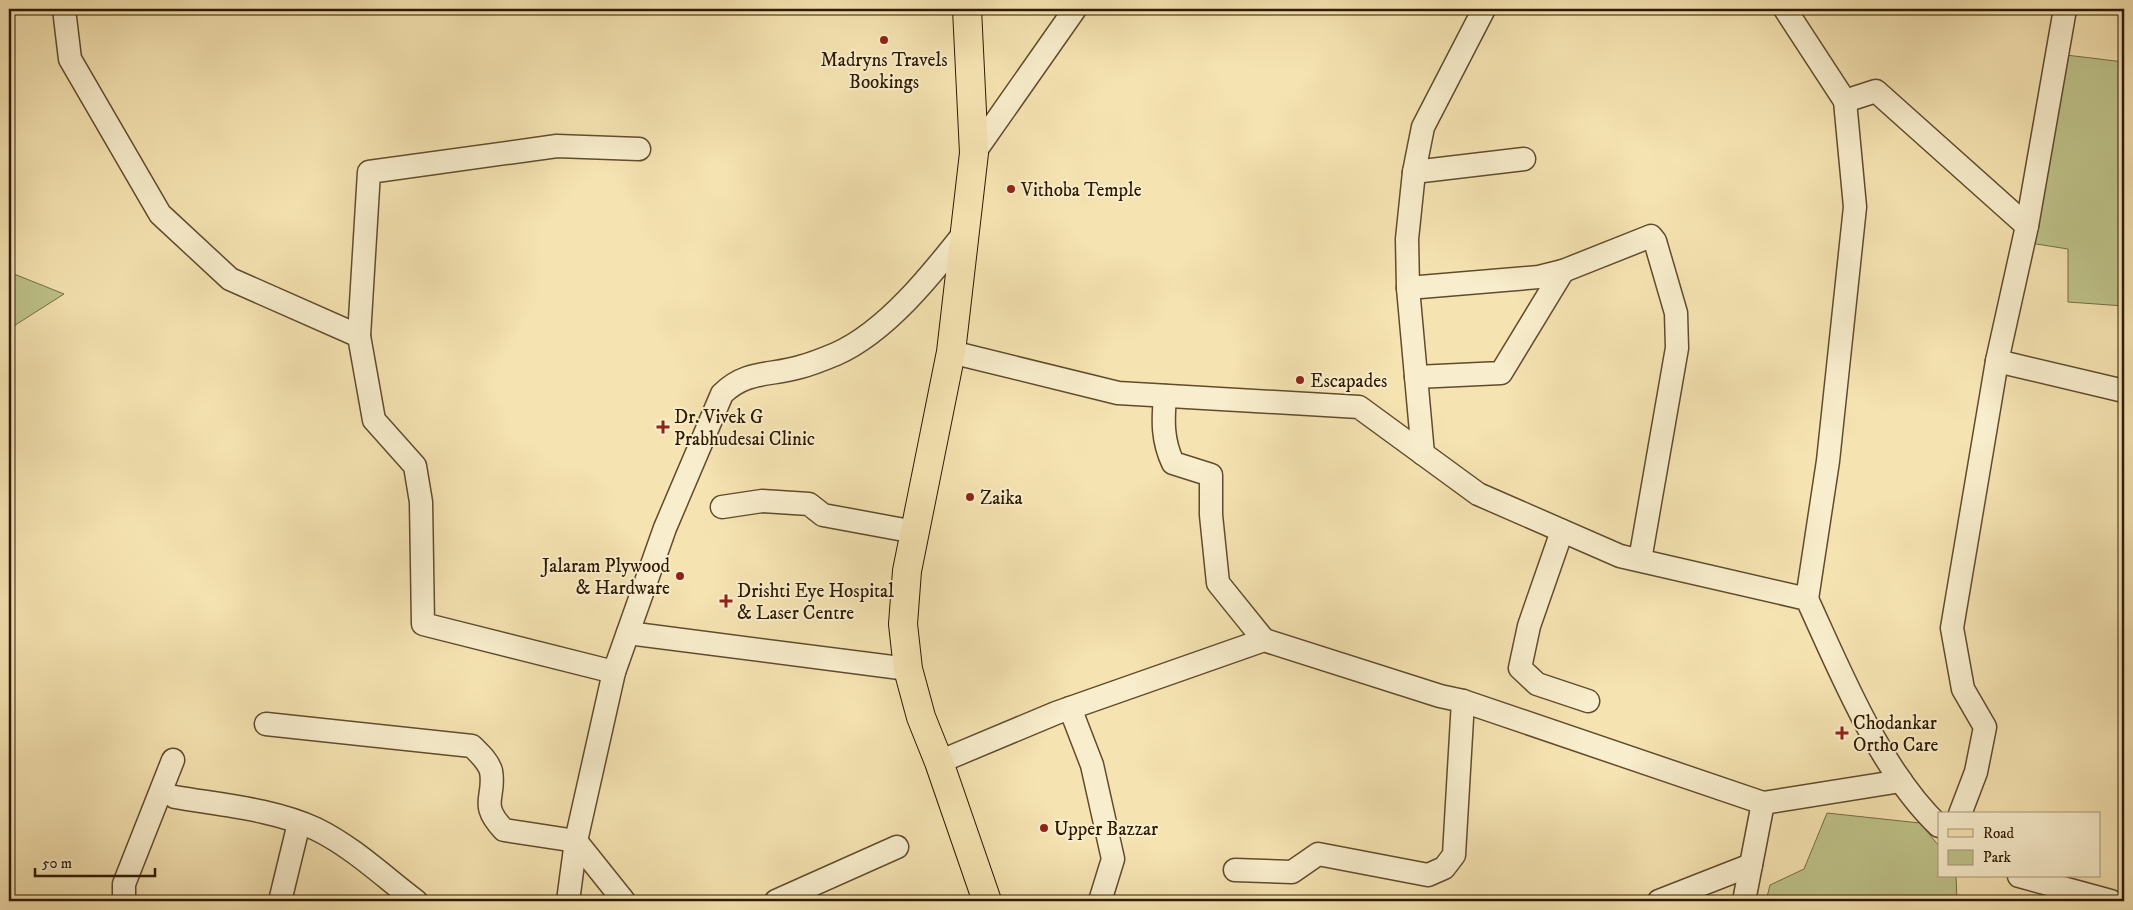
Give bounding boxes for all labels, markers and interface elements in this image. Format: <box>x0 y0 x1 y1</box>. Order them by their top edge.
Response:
marker: Madryns Travels Bookings <box>878 34 890 46</box>
place label: Madryns Travels Bookings <box>820 49 948 94</box>
place label: Vithoba Temple <box>1020 179 1142 202</box>
marker: Vithoba Temple <box>1005 183 1017 195</box>
place label: Escapades <box>1310 370 1387 393</box>
marker: Escapades <box>1294 374 1306 386</box>
place label: Dr. Vivek G Prabhudesai Clinic <box>674 406 815 451</box>
marker: Dr. Vivek G Prabhudesai Clinic <box>656 420 670 434</box>
place label: Zaika <box>980 487 1023 510</box>
marker: Zaika <box>964 491 976 503</box>
place label: Jalaram Plywood & Hardware <box>540 555 671 600</box>
marker: Jalaram Plywood & Hardware <box>674 570 686 582</box>
place label: Drishti Eye Hospital & Laser Centre <box>737 580 894 625</box>
marker: Drishti Eye Hospital & Laser Centre <box>719 594 733 608</box>
place label: Chodankar Ortho Care <box>1853 712 1939 757</box>
marker: Chodankar Ortho Care <box>1835 726 1849 740</box>
legend <box>1938 812 2100 878</box>
place label: Upper Bazzar <box>1054 818 1158 841</box>
marker: Upper Bazzar <box>1038 822 1050 834</box>
text: Road <box>1983 824 2015 843</box>
scale bar <box>35 845 155 877</box>
text: Park <box>1983 848 2012 867</box>
text: 50 m <box>42 854 72 873</box>

